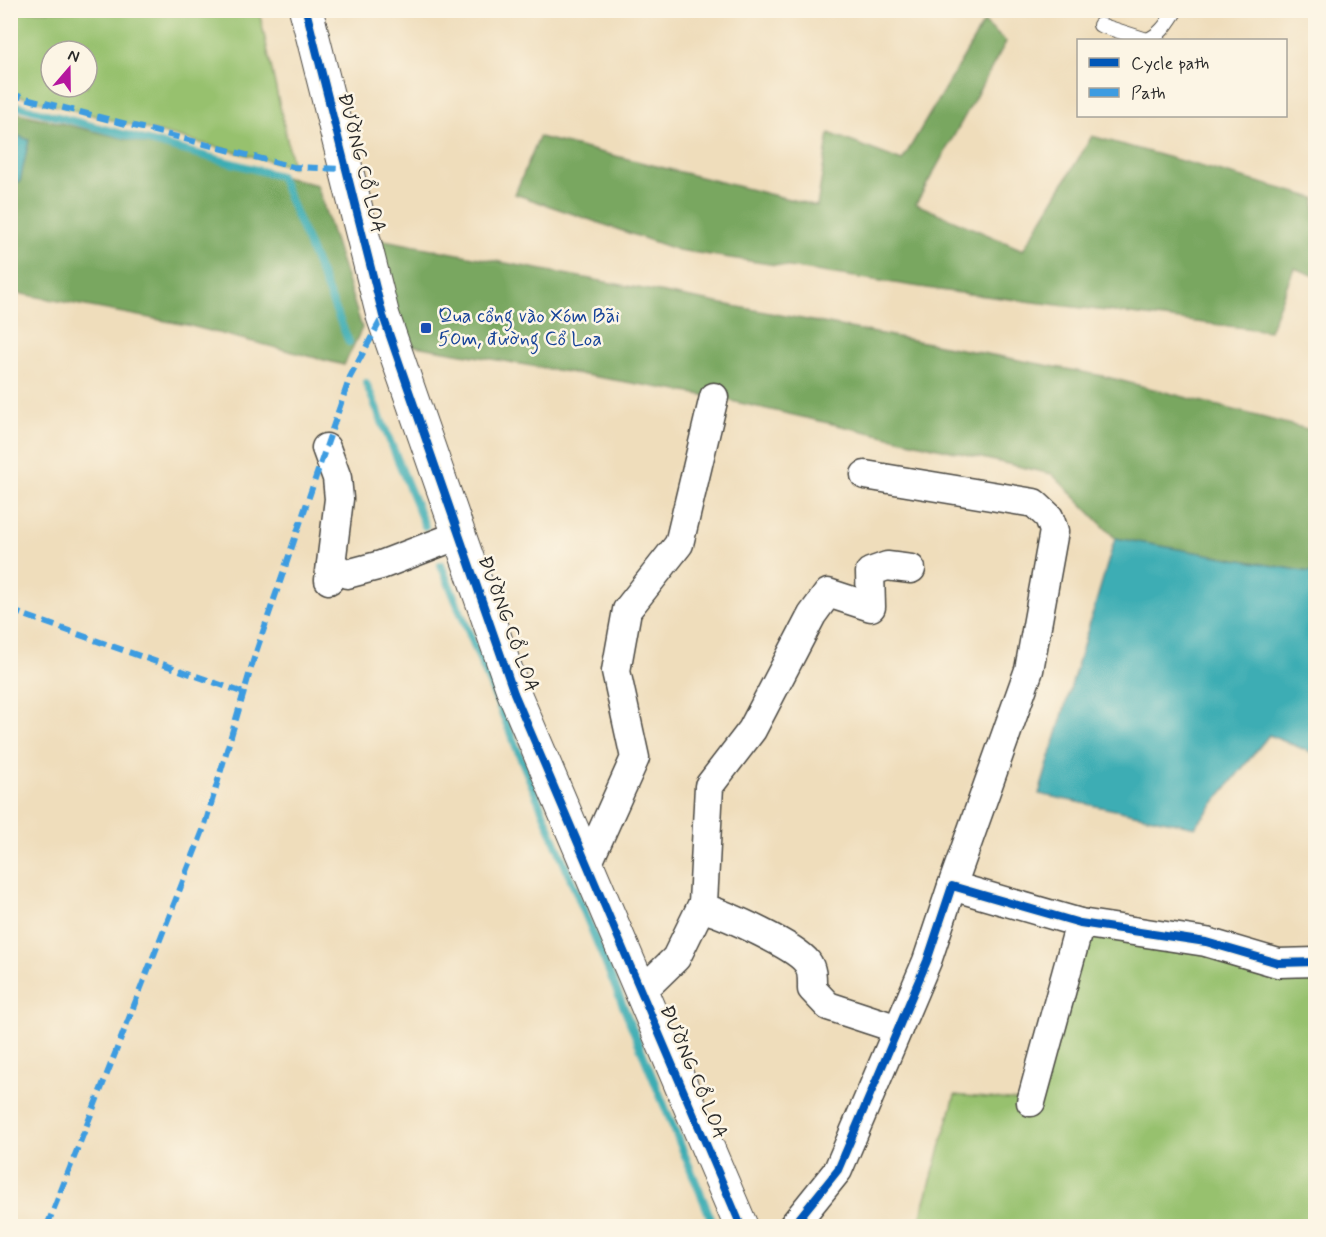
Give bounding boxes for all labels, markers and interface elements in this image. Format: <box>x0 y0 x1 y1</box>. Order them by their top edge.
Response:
north arrow <box>39 39 99 99</box>
legend <box>1077 39 1287 117</box>
text: N <box>65 45 82 68</box>
text: Cycle path <box>1131 52 1209 76</box>
text: Path <box>1131 82 1166 106</box>
street label: ĐƯỜNG CỔ LOA <box>331 90 391 236</box>
place label: Qua cổng vào Xóm Bãi 50m, đường Cổ Loa <box>438 303 620 355</box>
marker: Qua cổng vào Xóm Bãi 50m, đường Cổ Loa <box>419 321 433 335</box>
street label: ĐƯỜNG CỔ LOA <box>471 552 545 696</box>
street label: ĐƯỜNG CỔ LOA <box>653 1001 733 1143</box>

